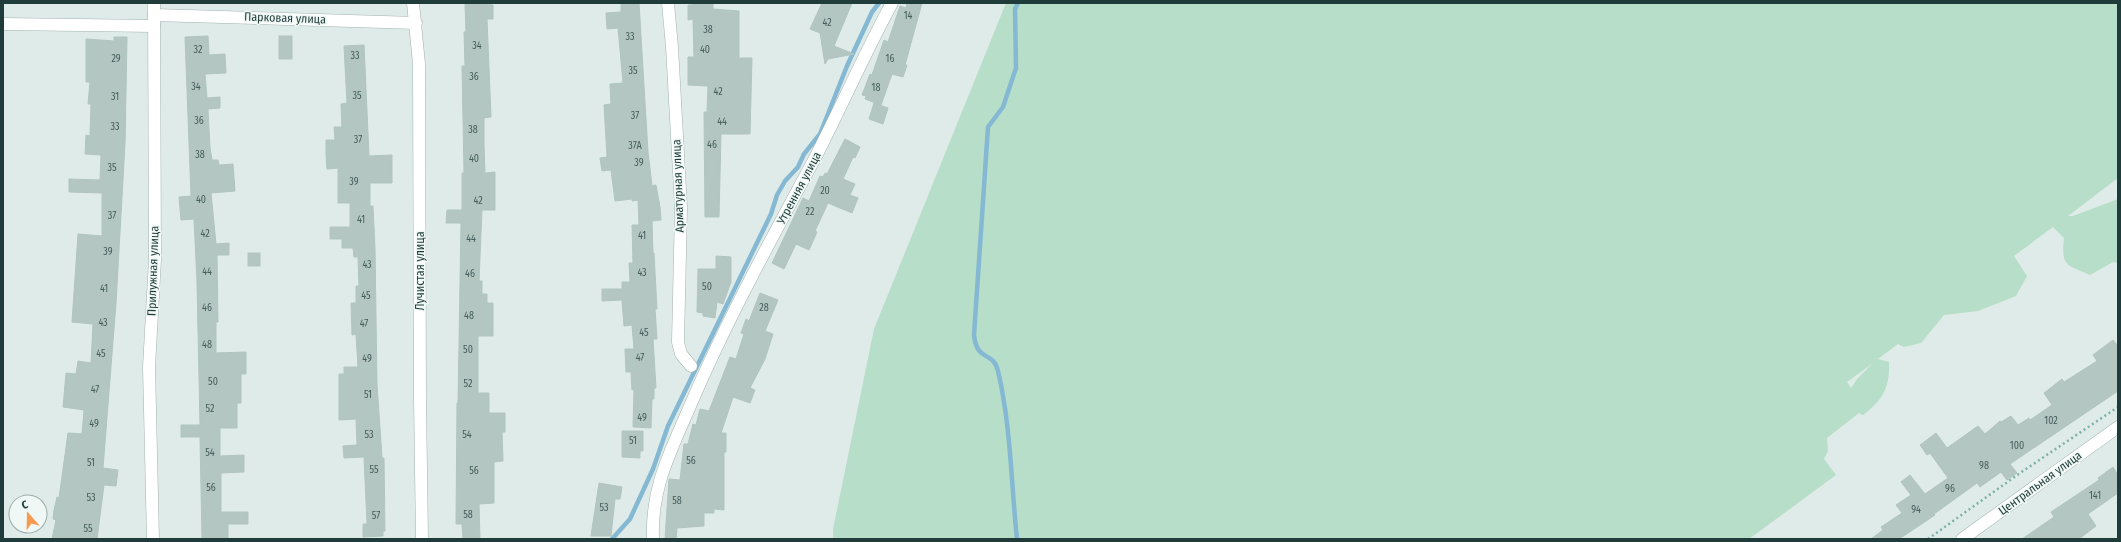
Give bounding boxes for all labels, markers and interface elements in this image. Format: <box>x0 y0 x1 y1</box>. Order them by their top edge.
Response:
street label: Парковая улица <box>244 10 326 26</box>
house number: 14 <box>904 10 913 22</box>
house number: 42 <box>822 17 832 29</box>
house number: 38 <box>703 24 713 36</box>
house number: 33 <box>625 31 635 43</box>
house number: 34 <box>472 40 482 52</box>
house number: 32 <box>194 44 203 56</box>
house number: 40 <box>700 44 710 56</box>
house number: 33 <box>350 50 360 62</box>
house number: 29 <box>111 53 121 65</box>
house number: 16 <box>886 53 894 65</box>
house number: 35 <box>628 65 638 77</box>
house number: 36 <box>469 71 479 83</box>
house number: 34 <box>191 81 201 93</box>
house number: 18 <box>872 82 880 94</box>
house number: 42 <box>713 86 723 98</box>
house number: 35 <box>352 90 362 102</box>
house number: 31 <box>111 91 119 103</box>
house number: 37 <box>631 110 639 122</box>
house number: 36 <box>194 115 204 127</box>
house number: 44 <box>717 116 727 128</box>
house number: 33 <box>110 121 120 133</box>
house number: 38 <box>468 124 478 136</box>
house number: 37 <box>354 134 362 146</box>
street label: Арматурная улица <box>669 139 687 233</box>
house number: 46 <box>707 139 717 151</box>
house number: 37А <box>628 140 642 152</box>
house number: 38 <box>195 149 205 161</box>
street label: Утренняя улица <box>774 149 824 228</box>
house number: 40 <box>469 153 479 165</box>
house number: 39 <box>634 157 644 169</box>
house number: 35 <box>107 162 117 174</box>
house number: 39 <box>349 176 359 188</box>
house number: 20 <box>820 185 830 197</box>
house number: 40 <box>196 194 206 206</box>
house number: 42 <box>473 195 483 207</box>
house number: 22 <box>806 206 815 218</box>
house number: 37 <box>108 210 116 222</box>
house number: 41 <box>357 214 365 226</box>
street label: Прилужная улица <box>144 225 162 316</box>
house number: 42 <box>200 228 210 240</box>
house number: 41 <box>638 230 646 242</box>
street label: Лучистая улица <box>413 231 427 311</box>
house number: 44 <box>466 233 476 245</box>
house number: 39 <box>103 246 113 258</box>
house number: 43 <box>362 259 372 271</box>
house number: 44 <box>202 266 212 278</box>
house number: 43 <box>637 267 647 279</box>
house number: 46 <box>465 268 475 280</box>
house number: 50 <box>702 281 712 293</box>
house number: 41 <box>100 283 108 295</box>
house number: 45 <box>361 290 371 302</box>
house number: 46 <box>202 302 212 314</box>
house number: 28 <box>759 302 769 314</box>
house number: 48 <box>464 310 474 322</box>
house number: 43 <box>98 317 108 329</box>
house number: 47 <box>360 318 368 330</box>
house number: 45 <box>639 327 649 339</box>
house number: 48 <box>202 339 212 351</box>
house number: 50 <box>463 344 473 356</box>
house number: 45 <box>96 348 106 360</box>
house number: 47 <box>636 352 644 364</box>
house number: 49 <box>362 353 372 365</box>
house number: 50 <box>208 376 218 388</box>
house number: 52 <box>464 378 473 390</box>
house number: 47 <box>91 384 99 396</box>
house number: 51 <box>364 389 372 401</box>
house number: 52 <box>206 403 215 415</box>
house number: 49 <box>637 412 647 424</box>
house number: 102 <box>2044 415 2058 427</box>
house number: 49 <box>89 418 99 430</box>
house number: 53 <box>364 429 374 441</box>
house number: 54 <box>462 429 472 441</box>
house number: 51 <box>629 435 637 447</box>
house number: 100 <box>2010 440 2024 452</box>
house number: 54 <box>205 447 215 459</box>
street label: Центральная улица <box>1996 448 2084 518</box>
house number: 56 <box>686 455 696 467</box>
house number: 51 <box>87 457 95 469</box>
house number: 98 <box>1979 460 1989 472</box>
house number: 55 <box>369 464 379 476</box>
house number: 56 <box>469 465 479 477</box>
house number: 56 <box>206 482 216 494</box>
house number: 96 <box>1945 483 1955 495</box>
house number: 141 <box>2089 490 2101 502</box>
house number: 53 <box>86 492 96 504</box>
north arrow <box>8 494 48 534</box>
house number: 58 <box>672 495 682 507</box>
text: С <box>20 498 30 512</box>
house number: 53 <box>599 502 609 514</box>
house number: 94 <box>1911 504 1921 516</box>
house number: 58 <box>463 509 473 521</box>
house number: 57 <box>372 510 380 522</box>
house number: 55 <box>83 523 93 535</box>

